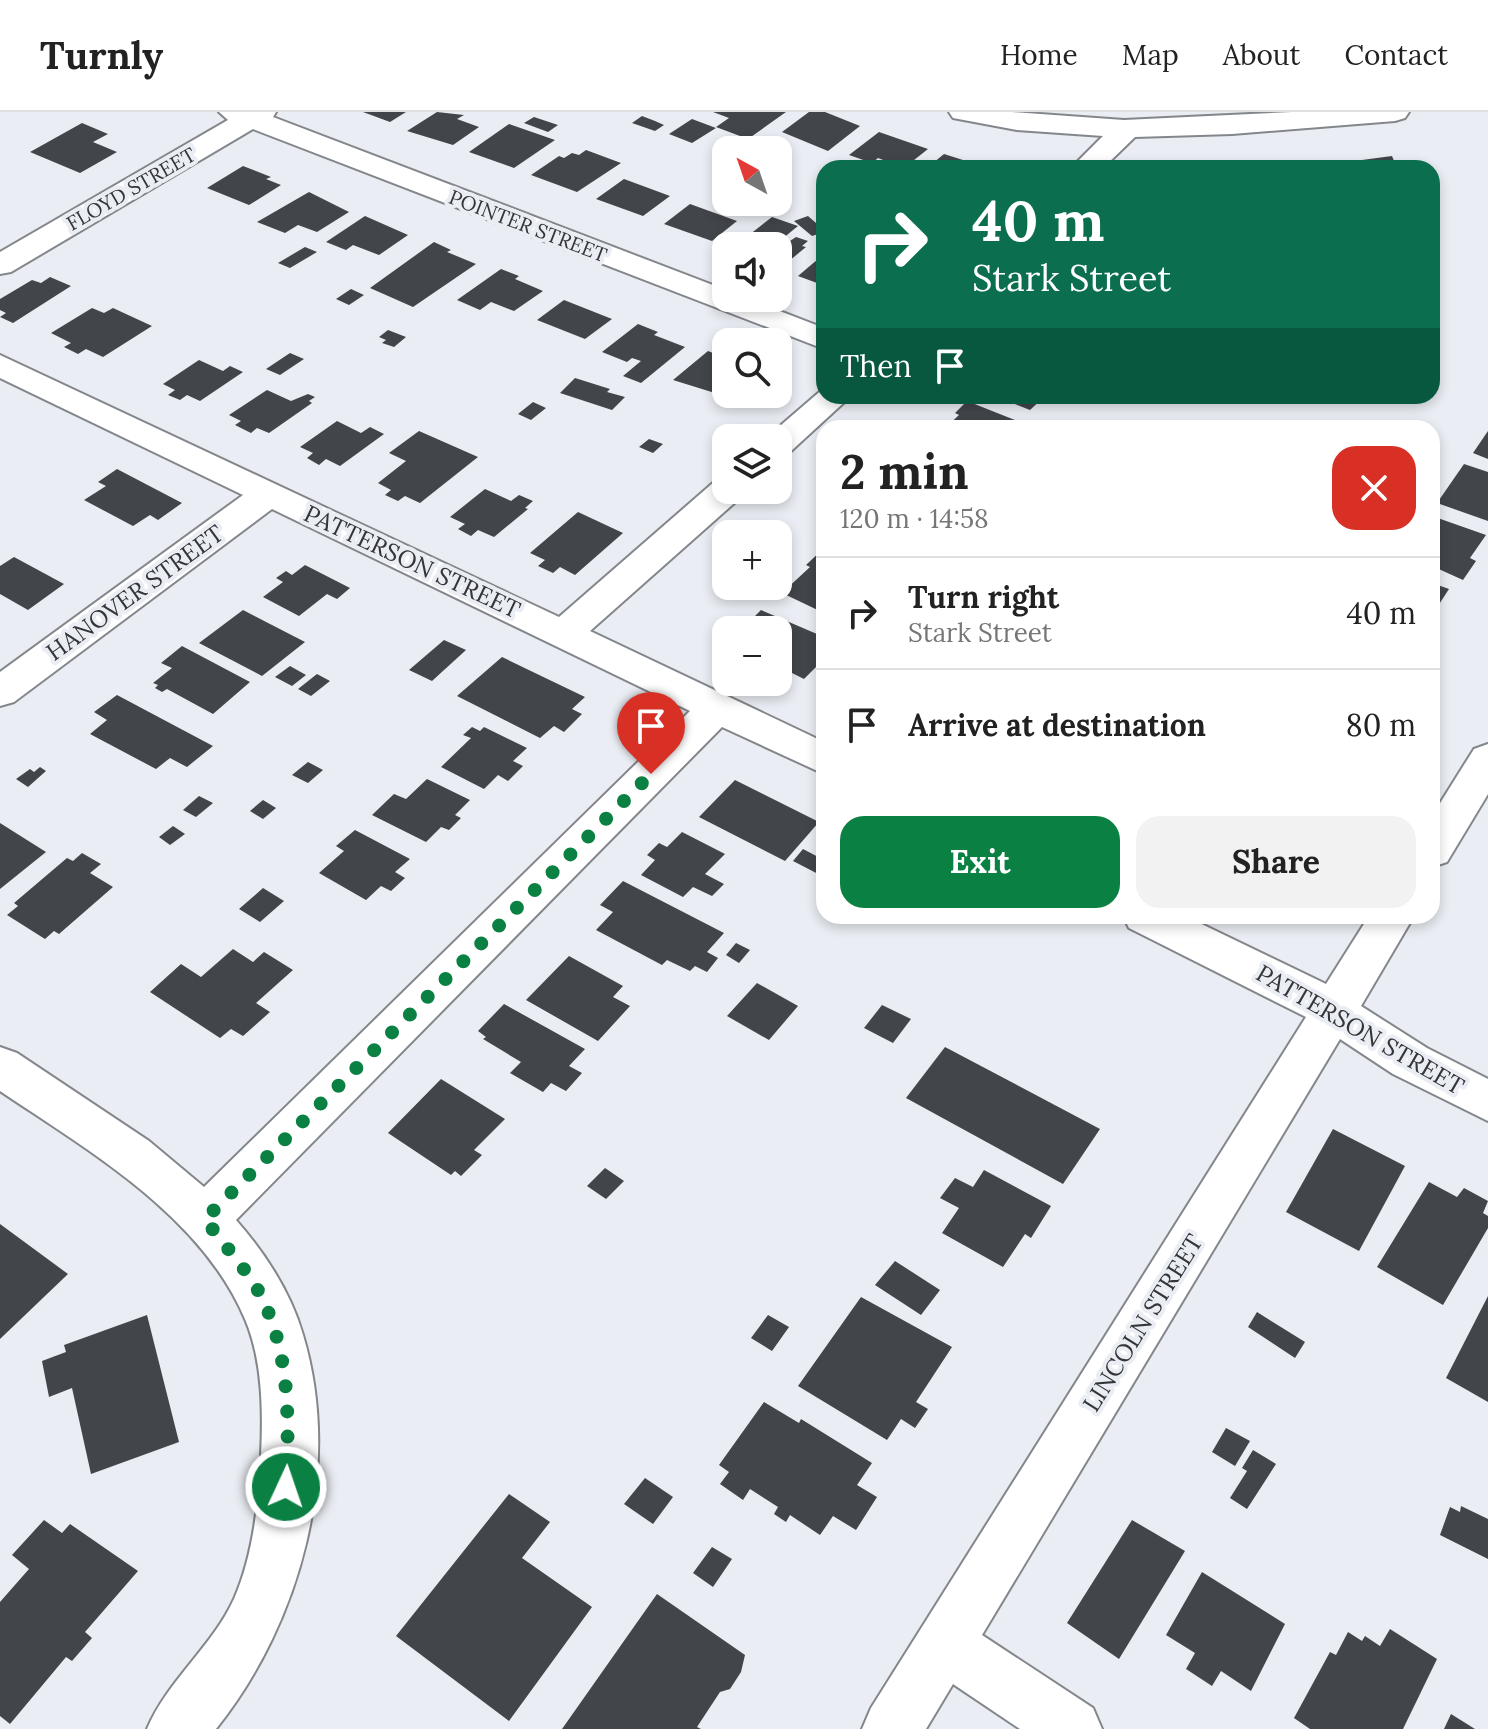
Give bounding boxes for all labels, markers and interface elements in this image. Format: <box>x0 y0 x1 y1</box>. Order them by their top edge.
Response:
text: Turnly <box>40 31 163 79</box>
text: Home <box>1000 37 1078 73</box>
text: Map <box>1122 37 1179 73</box>
text: About <box>1223 37 1300 73</box>
text: Contact <box>1344 37 1448 73</box>
north arrow <box>712 136 792 216</box>
map controls <box>712 136 792 696</box>
street label: FLOYD STREET <box>62 141 200 236</box>
street label: POINTER STREET <box>446 184 611 267</box>
text: 40 m <box>972 185 1105 256</box>
icon: right <box>840 192 944 296</box>
button: sound <box>712 232 792 312</box>
text: Stark Street <box>972 255 1171 301</box>
button: search <box>712 328 792 408</box>
icon: arrive <box>928 344 972 388</box>
text: Then <box>840 347 912 385</box>
button: layers <box>712 424 792 504</box>
text: 2 min <box>840 441 969 502</box>
button: close <box>1332 446 1416 530</box>
street label: PATTERSON STREET <box>299 498 525 625</box>
text: 120 m · 14:58 <box>840 502 989 535</box>
street label: HANOVER STREET <box>40 518 230 667</box>
button: + <box>712 520 792 600</box>
text: Turn right <box>908 578 1059 616</box>
icon: right <box>840 591 884 635</box>
text: 40 m <box>1346 594 1416 632</box>
button: − <box>712 616 792 696</box>
text: Stark Street <box>908 616 1052 649</box>
pin <box>617 692 685 774</box>
icon: arrive <box>840 703 884 747</box>
icon: arrive <box>629 704 673 748</box>
text: Arrive at destination <box>908 706 1206 744</box>
text: 80 m <box>1346 706 1416 744</box>
button: Exit <box>840 816 1120 908</box>
button: Share <box>1136 816 1416 908</box>
street label: PATTERSON STREET <box>1251 957 1470 1102</box>
street label: LINCOLN STREET <box>1076 1228 1210 1417</box>
position arrow <box>244 1445 328 1529</box>

